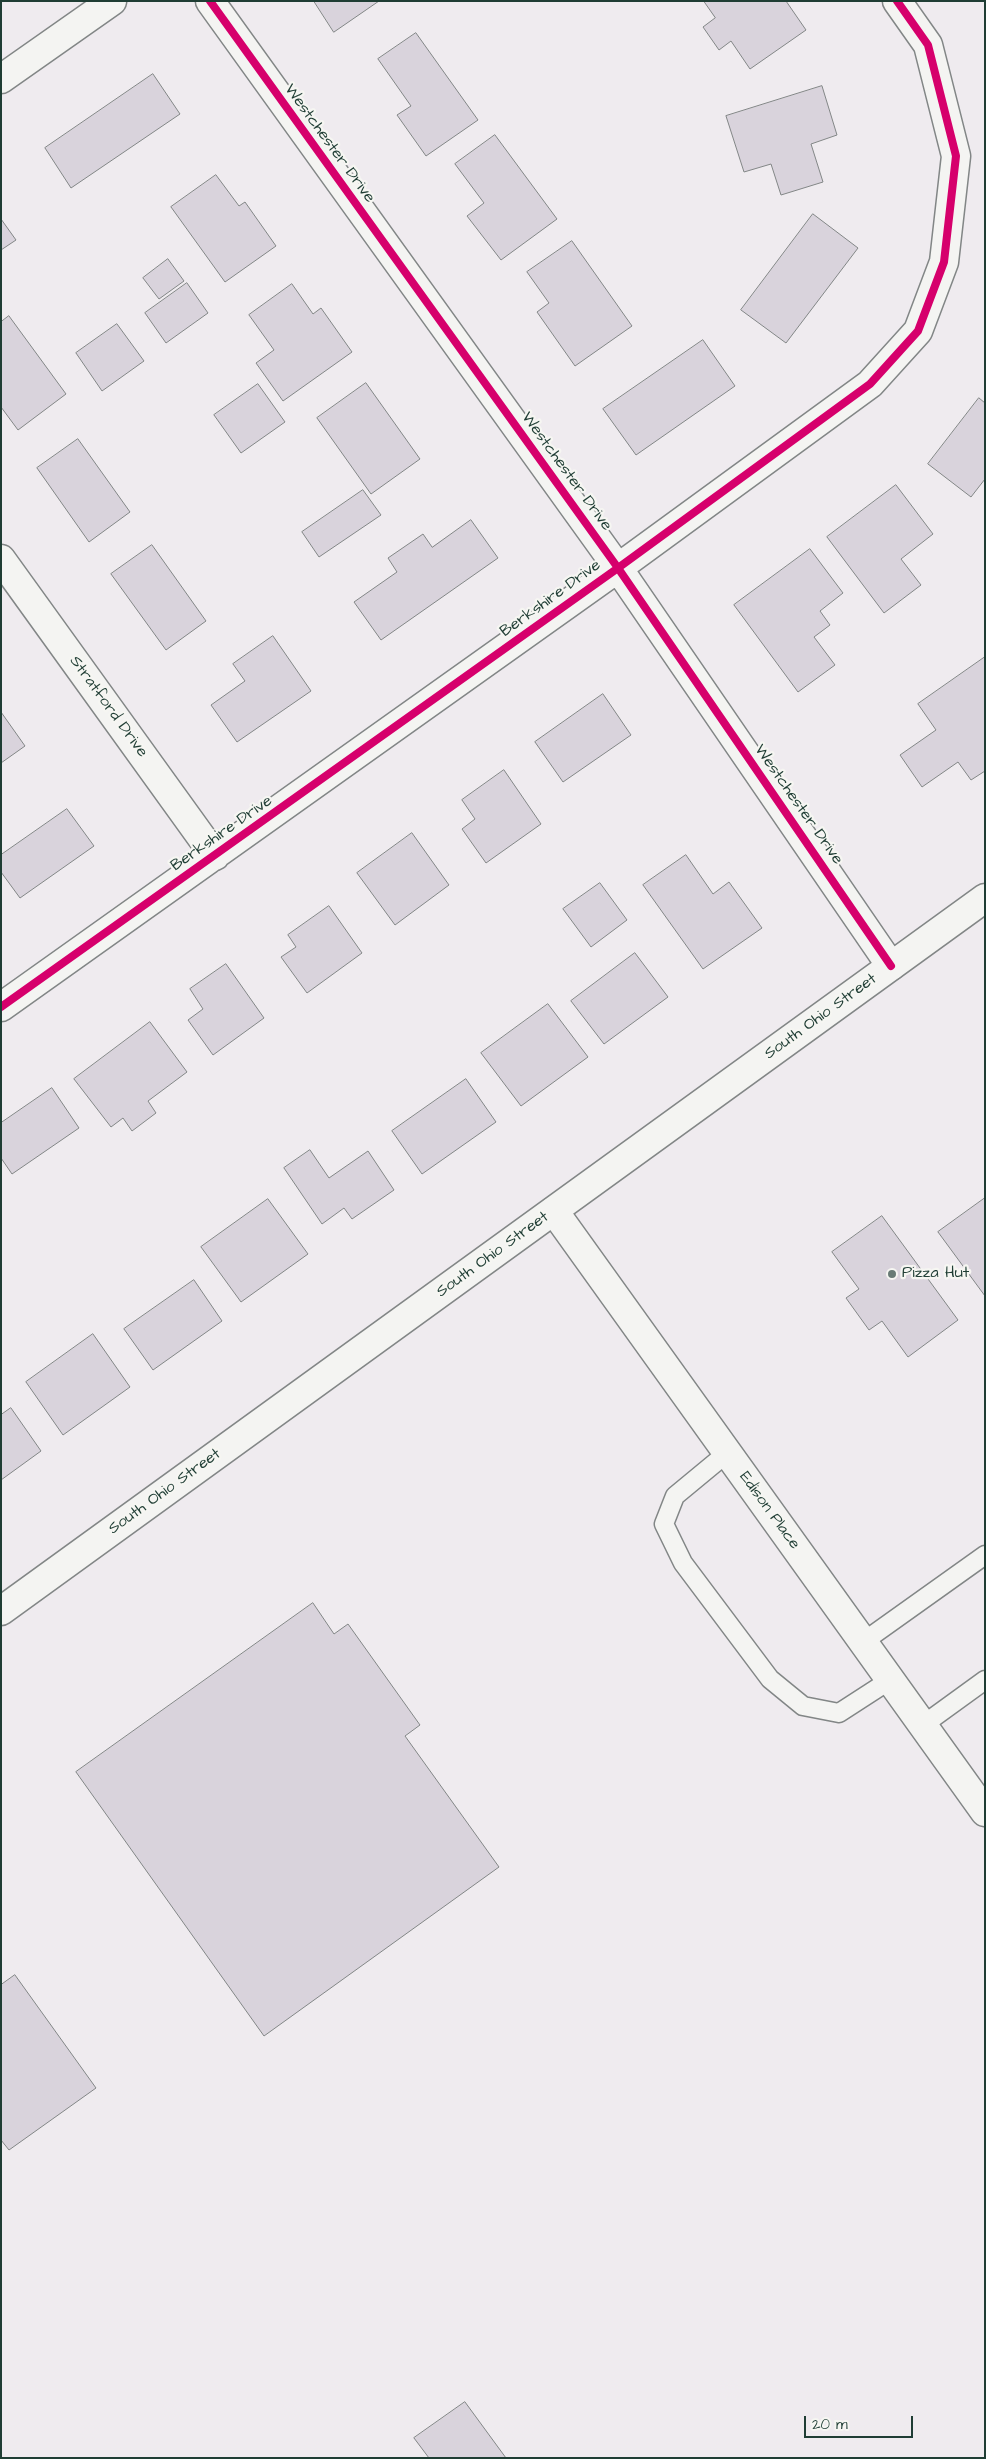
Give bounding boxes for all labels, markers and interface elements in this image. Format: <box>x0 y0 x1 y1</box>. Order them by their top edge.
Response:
street label: Westchester Drive <box>280 81 378 207</box>
street label: Westchester Drive <box>517 409 615 535</box>
street label: Berkshire Drive <box>497 556 605 642</box>
street label: Stratford Drive <box>65 653 151 761</box>
street label: Westchester Drive <box>749 741 847 869</box>
street label: Berkshire Drive <box>168 792 276 876</box>
street label: South Ohio Street <box>761 970 881 1064</box>
street label: South Ohio Street <box>433 1208 553 1302</box>
place label: Pizza Hut <box>902 1264 969 1284</box>
marker: Pizza Hut <box>886 1268 898 1280</box>
street label: South Ohio Street <box>105 1445 225 1539</box>
street label: Edison Place <box>734 1468 804 1554</box>
scale bar <box>806 2406 915 2438</box>
text: 20 m <box>812 2414 848 2435</box>

